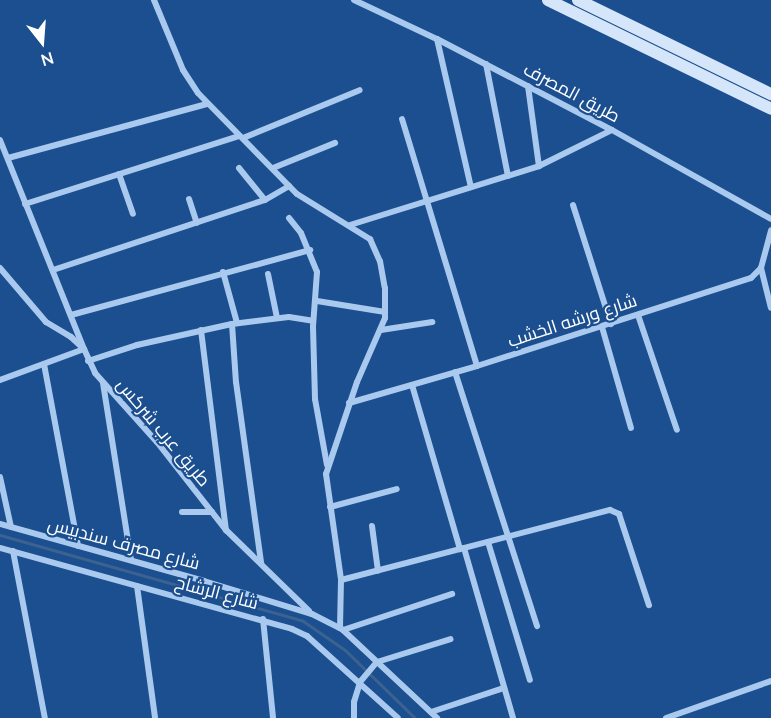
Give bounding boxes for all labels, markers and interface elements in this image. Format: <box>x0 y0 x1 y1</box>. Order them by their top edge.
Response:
north arrow <box>12 12 72 72</box>
text: N <box>39 49 56 71</box>
street label: طريق المصرف <box>520 57 624 127</box>
street label: شارع ورشه الخشب <box>505 289 639 351</box>
street label: طريق عرب شركس <box>113 374 215 490</box>
street label: شارع مصرف سندبيس <box>46 512 202 574</box>
street label: شارع الرشاح <box>173 571 261 613</box>

